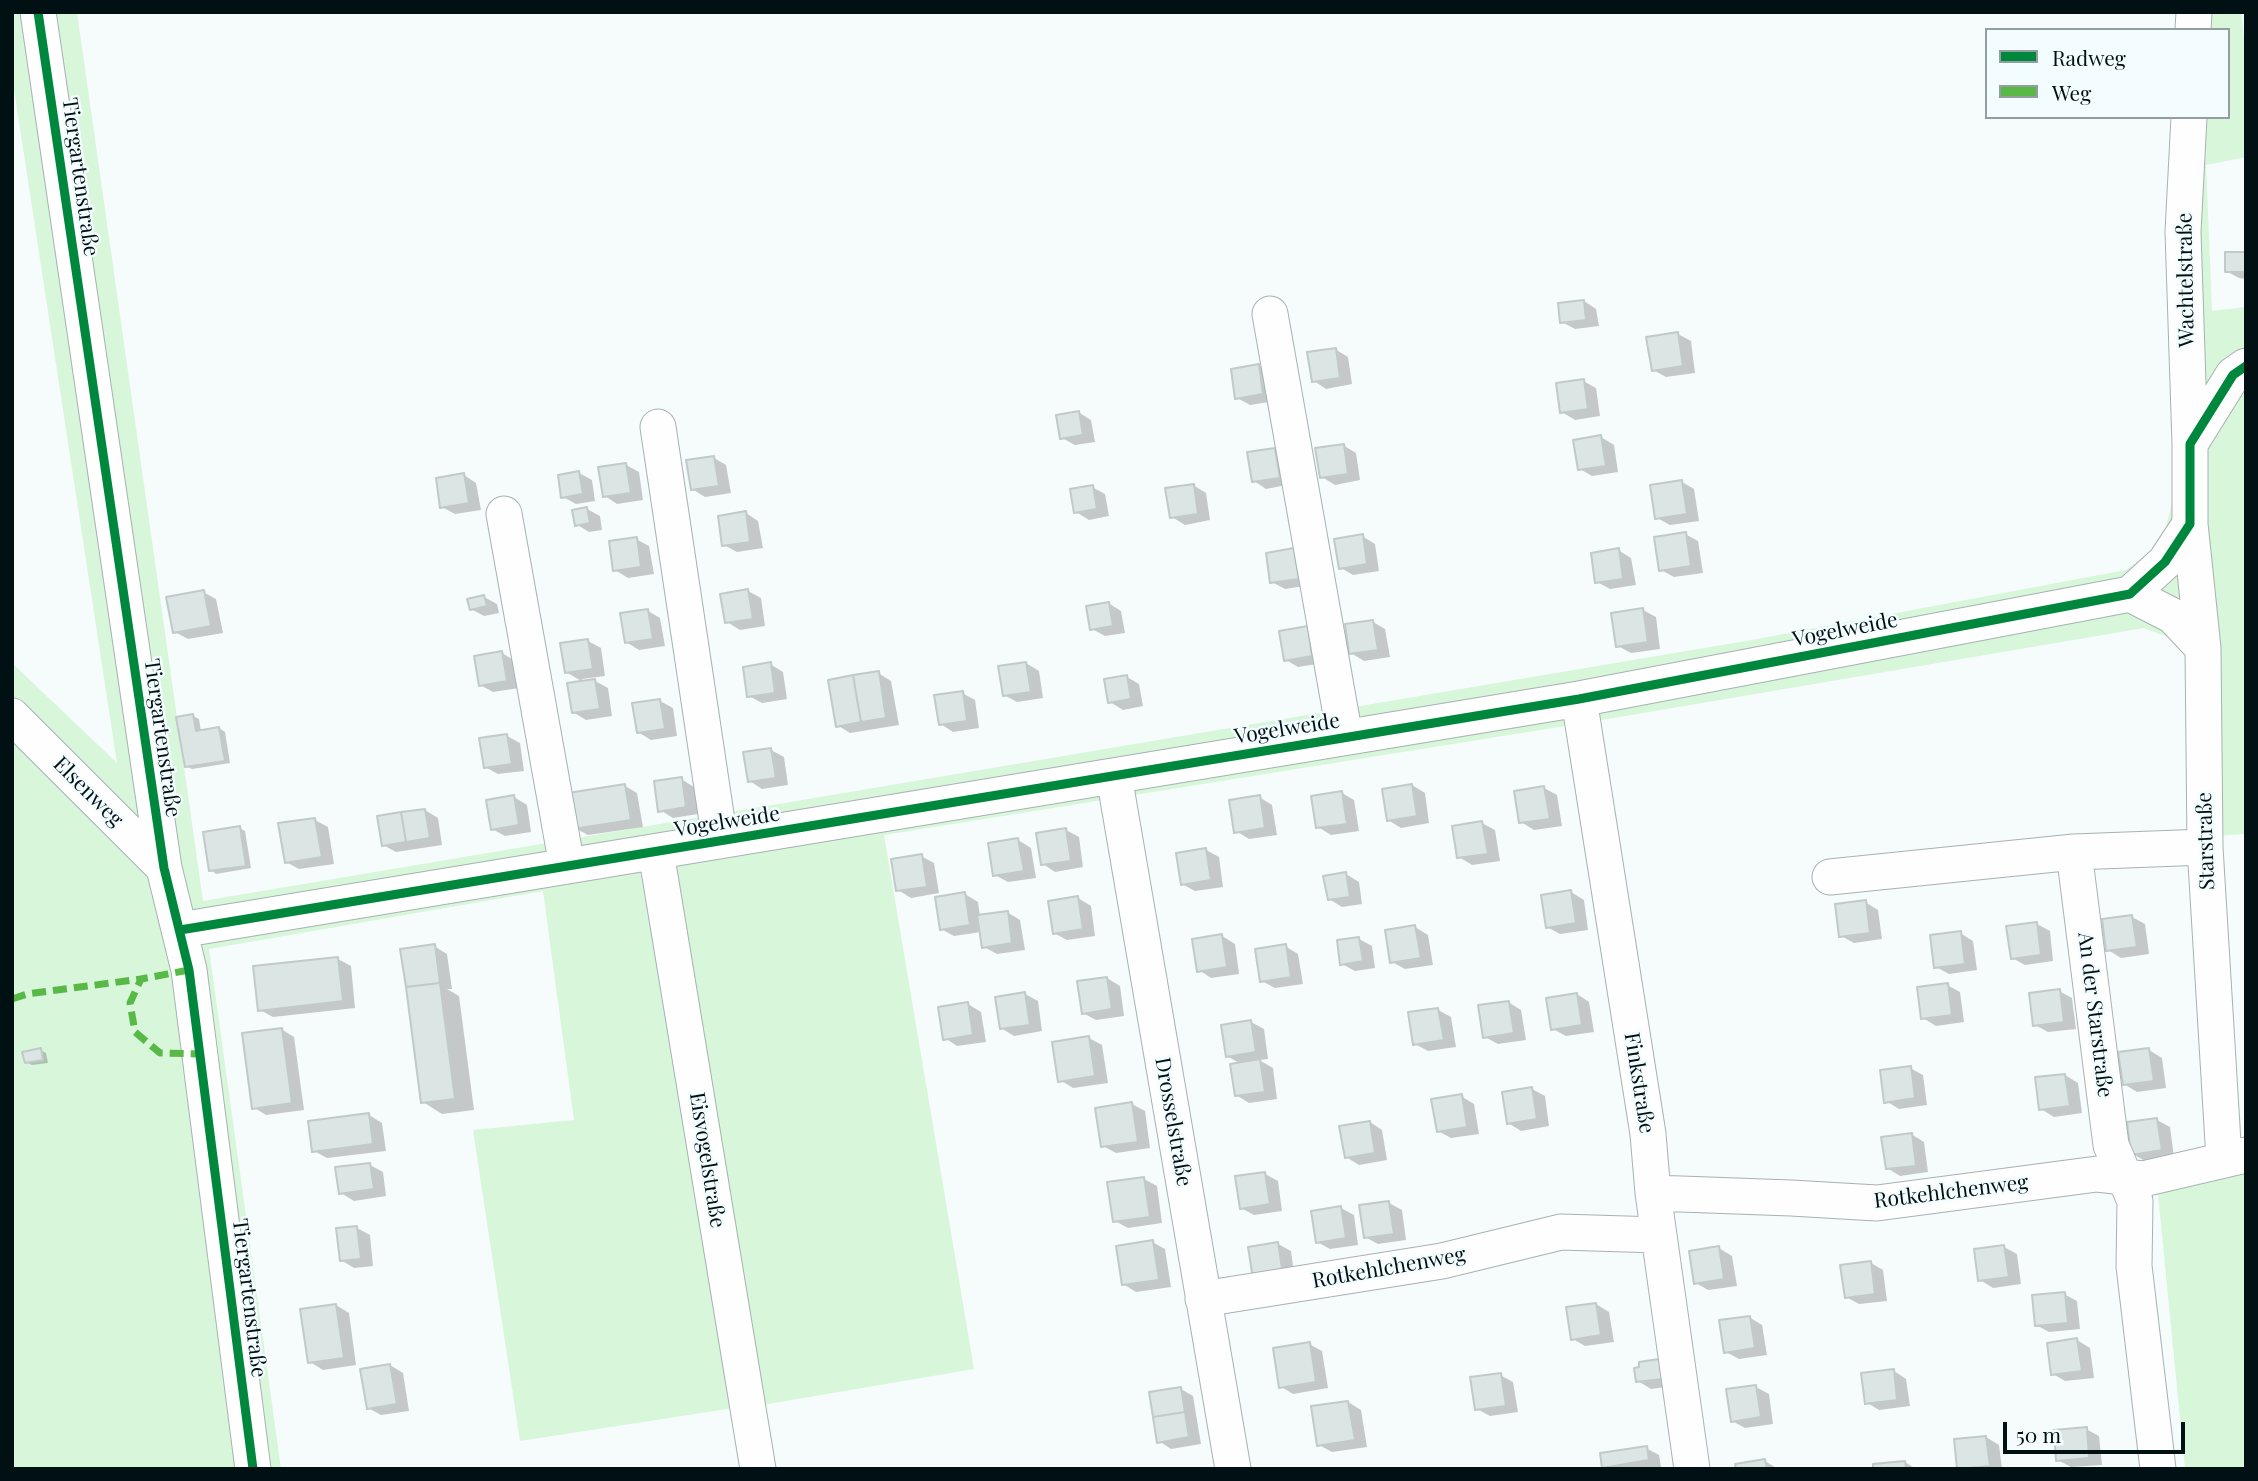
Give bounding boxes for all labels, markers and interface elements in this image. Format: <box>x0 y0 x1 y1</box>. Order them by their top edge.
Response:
legend <box>1985 28 2230 119</box>
text: Radweg <box>2052 43 2126 71</box>
text: Weg <box>2052 78 2091 106</box>
street label: Tiergartenstraße <box>56 96 104 258</box>
street label: Wachtelstraße <box>2172 213 2200 347</box>
street label: Vogelweide <box>1790 607 1900 653</box>
street label: Tiergartenstraße <box>138 657 186 819</box>
street label: Vogelweide <box>1232 708 1342 750</box>
street label: Elsenweg <box>48 752 128 832</box>
street label: Starstraße <box>2192 792 2220 890</box>
street label: Vogelweide <box>672 801 782 843</box>
street label: An der Starstraße <box>2072 931 2118 1099</box>
street label: Finkstraße <box>1619 1031 1659 1135</box>
street label: Drosselstraße <box>1149 1056 1197 1188</box>
street label: Eisvogelstraße <box>684 1090 730 1230</box>
street label: Rotkehlchenweg <box>1872 1170 2030 1214</box>
street label: Tiergartenstraße <box>227 1217 271 1379</box>
street label: Rotkehlchenweg <box>1310 1242 1468 1294</box>
scale bar <box>2006 1408 2188 1452</box>
text: 50 m <box>2016 1420 2061 1448</box>

